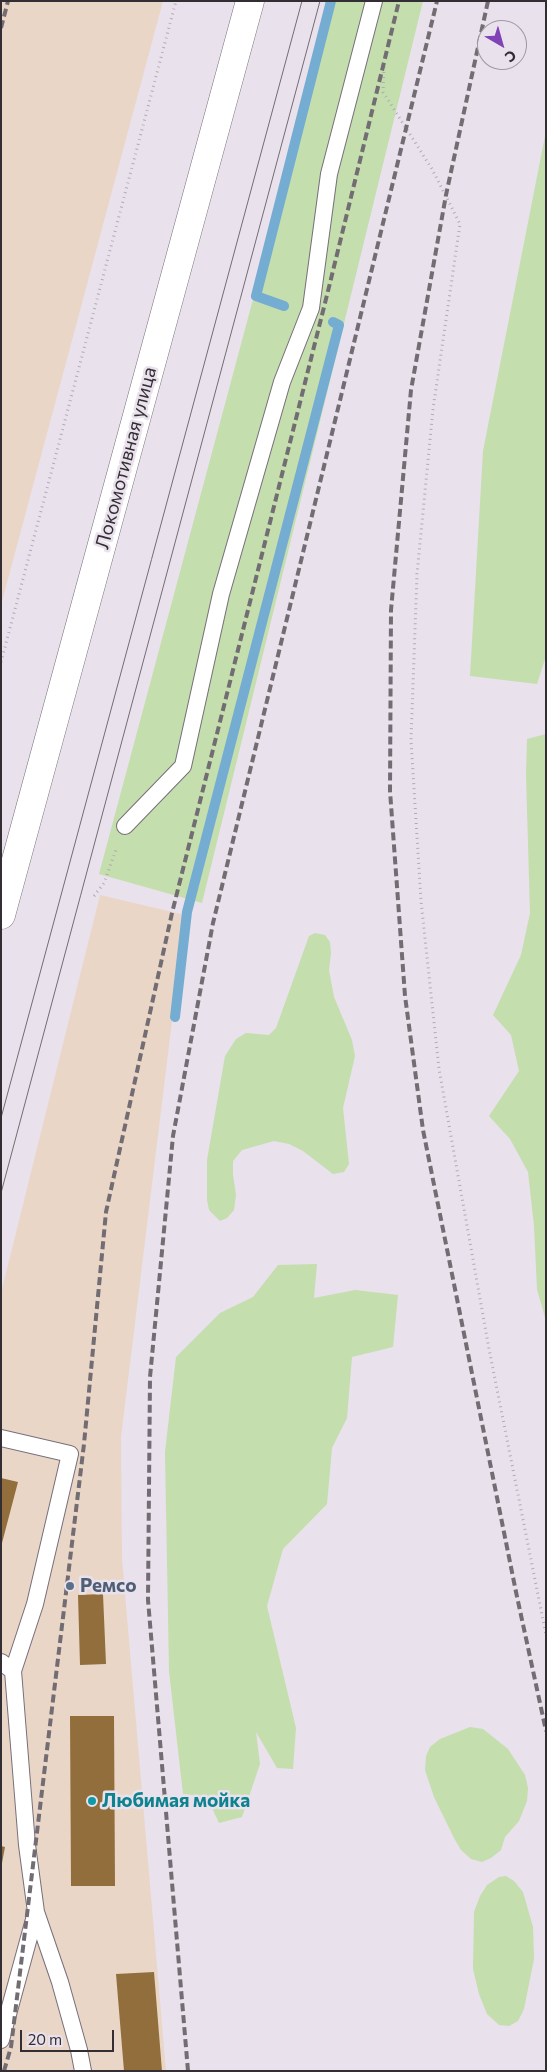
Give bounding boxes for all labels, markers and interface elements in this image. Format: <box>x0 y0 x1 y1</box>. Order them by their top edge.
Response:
north arrow <box>477 20 527 70</box>
text: С <box>502 47 520 66</box>
street label: Локомотивная улица <box>91 364 161 552</box>
place label: Ремсо <box>80 1575 137 1597</box>
marker: Ремсо <box>64 1580 76 1592</box>
place label: Любимая мойка <box>102 1790 250 1812</box>
marker: Любимая мойка <box>86 1795 98 1807</box>
scale bar <box>22 2020 116 2052</box>
text: 20 m <box>28 2030 62 2048</box>

